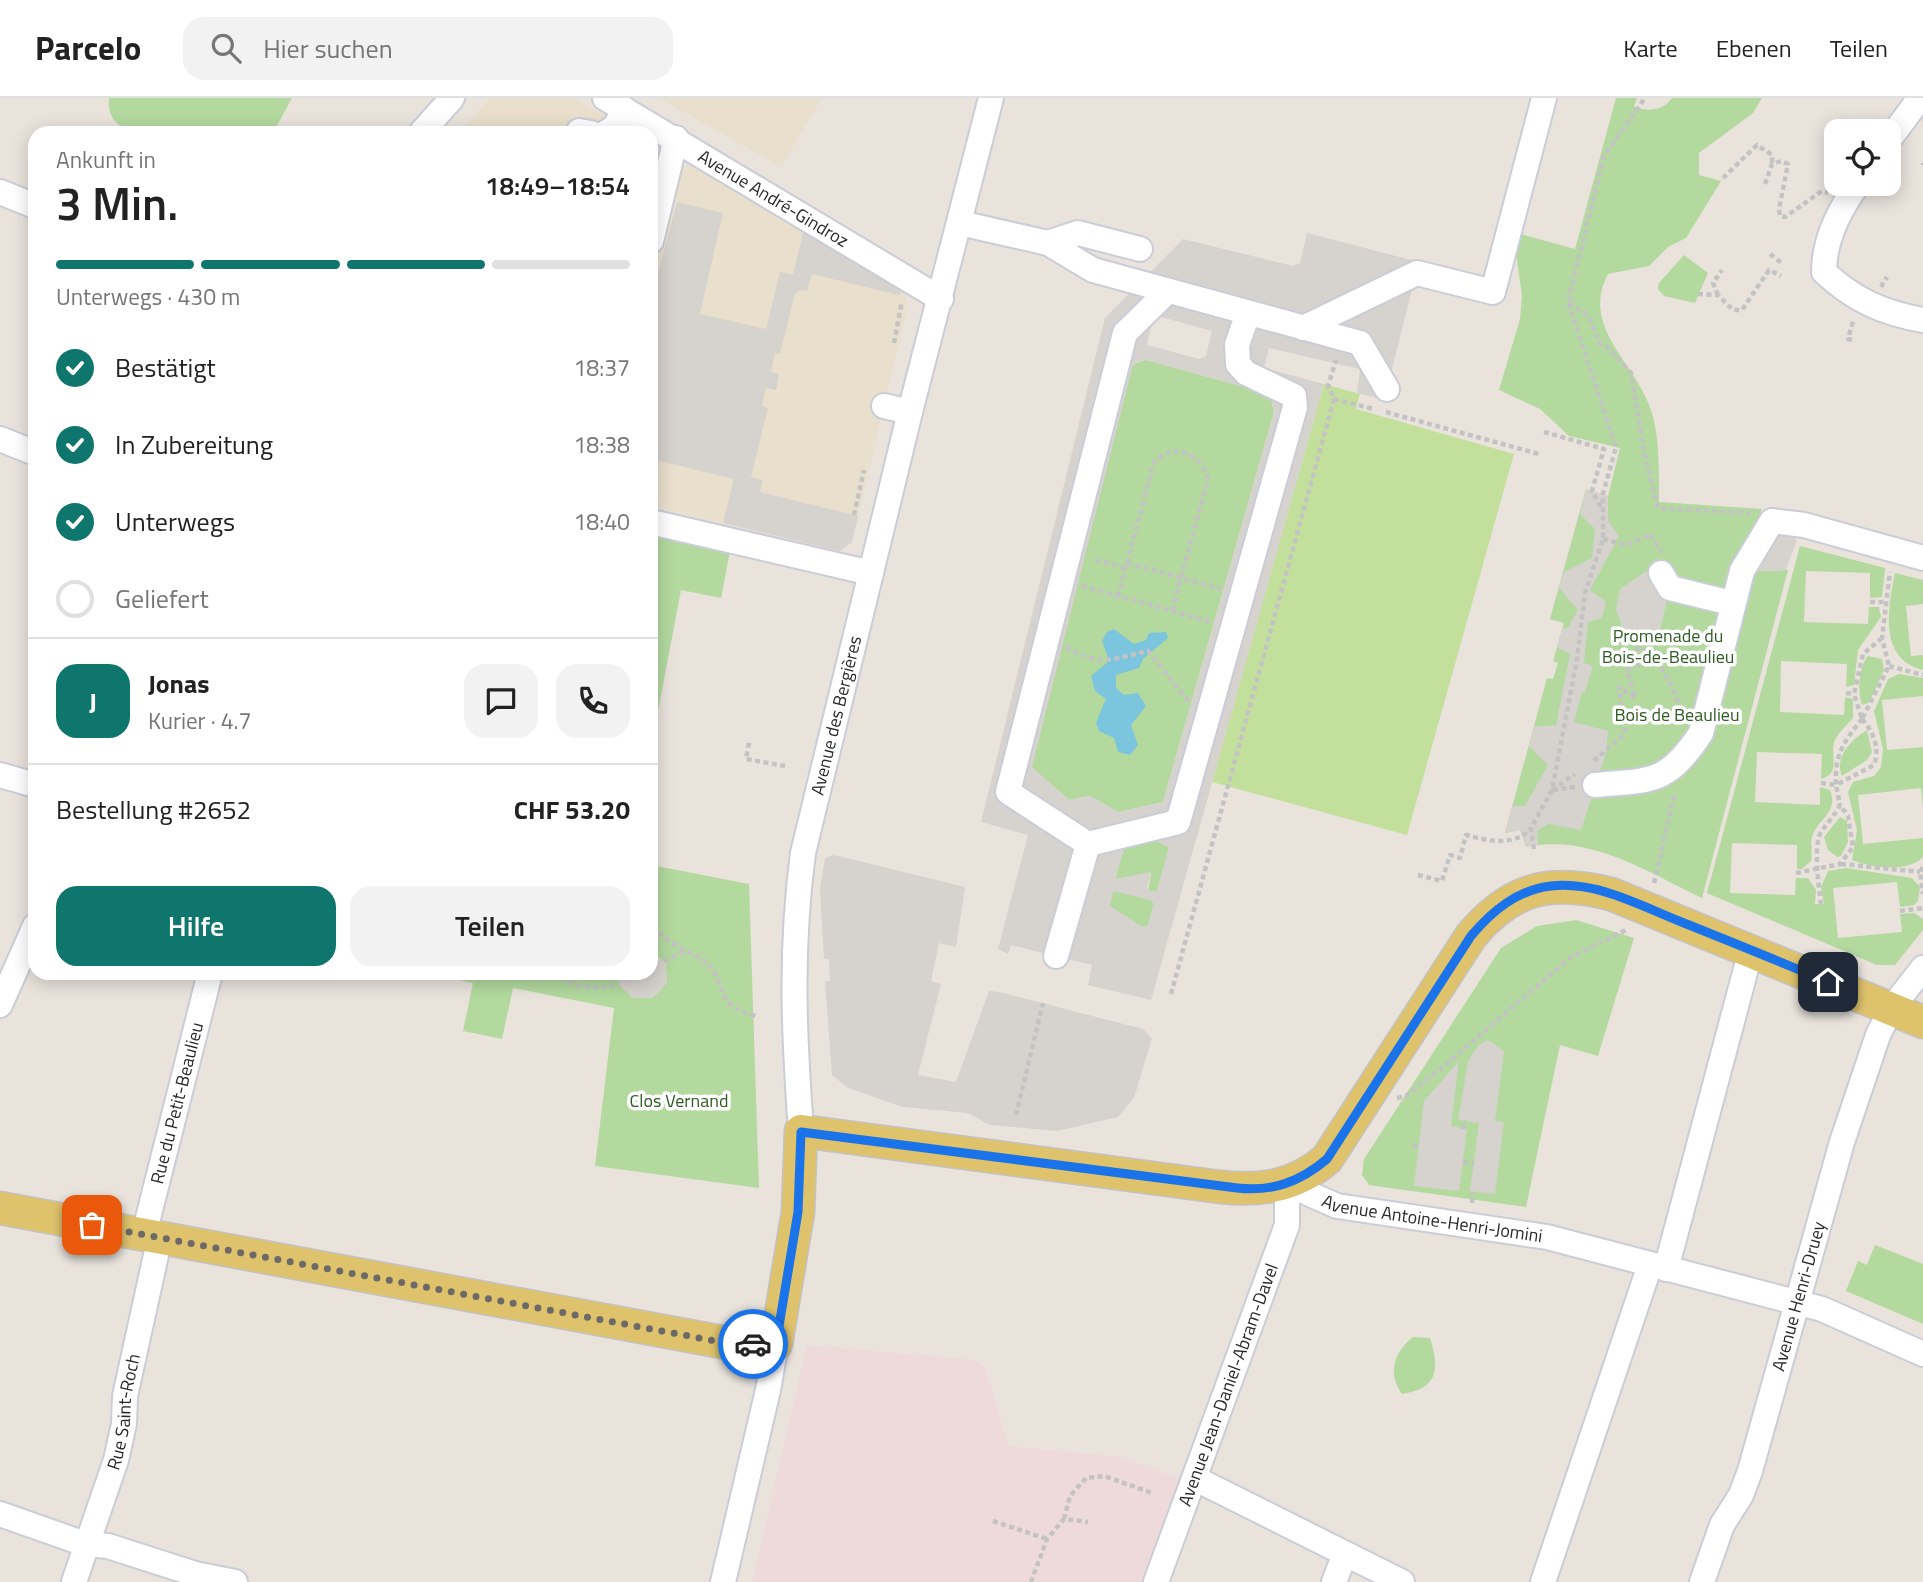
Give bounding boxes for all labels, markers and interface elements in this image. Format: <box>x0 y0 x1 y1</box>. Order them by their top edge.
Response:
search box <box>183 17 673 80</box>
text: Parcelo <box>35 23 141 73</box>
icon: search <box>207 29 245 67</box>
text: Hier suchen <box>263 29 393 68</box>
text: Karte <box>1623 30 1678 66</box>
text: Ebenen <box>1716 30 1792 66</box>
text: Teilen <box>1830 30 1888 66</box>
map controls <box>1824 119 1901 196</box>
button: locate <box>1824 119 1901 196</box>
text: Ankunft in <box>56 142 156 177</box>
street label: Avenue André-Gindroz <box>693 143 854 254</box>
text: 18:49–18:54 <box>485 166 630 205</box>
text: 3 Min. <box>56 168 178 238</box>
text: Unterwegs · 430 m <box>56 279 240 314</box>
text: Bestätigt <box>115 348 216 387</box>
icon: check <box>56 349 94 387</box>
text: 18:37 <box>573 350 630 385</box>
text: In Zubereitung <box>115 425 273 464</box>
icon: check <box>56 426 94 464</box>
text: 18:38 <box>573 427 630 462</box>
text: Unterwegs <box>115 502 235 541</box>
icon: check <box>56 503 94 541</box>
text: 18:40 <box>573 504 630 539</box>
text: Geliefert <box>115 579 209 618</box>
park label: Promenade du Bois-de-Beaulieu <box>1602 622 1734 670</box>
street label: Avenue des Bergières <box>803 633 868 798</box>
text: Jonas <box>148 664 210 703</box>
button: chat <box>464 664 538 738</box>
button: phone <box>556 664 630 738</box>
text: J <box>89 682 97 721</box>
park label: Bois de Beaulieu <box>1615 701 1739 728</box>
text: Kurier · 4.7 <box>148 703 251 738</box>
text: Bestellung #2652 <box>56 790 251 829</box>
text: CHF 53.20 <box>514 790 630 829</box>
button: Hilfe <box>56 886 336 966</box>
button: Teilen <box>350 886 630 966</box>
pin <box>1798 952 1858 1012</box>
icon: home <box>1809 963 1847 1001</box>
street label: Rue du Petit-Beaulieu <box>143 1019 210 1187</box>
park label: Clos Vernand <box>630 1087 728 1114</box>
street label: Avenue Antoine-Henri-Jomini <box>1318 1187 1544 1249</box>
pin <box>62 1195 122 1255</box>
icon: bag <box>73 1206 111 1244</box>
street label: Avenue Henri-Druey <box>1765 1218 1832 1374</box>
street label: Avenue Jean-Daniel-Abram-Davel <box>1171 1259 1285 1510</box>
courier <box>718 1309 788 1379</box>
icon: car <box>734 1325 772 1363</box>
street label: Rue Saint-Roch <box>100 1351 147 1474</box>

